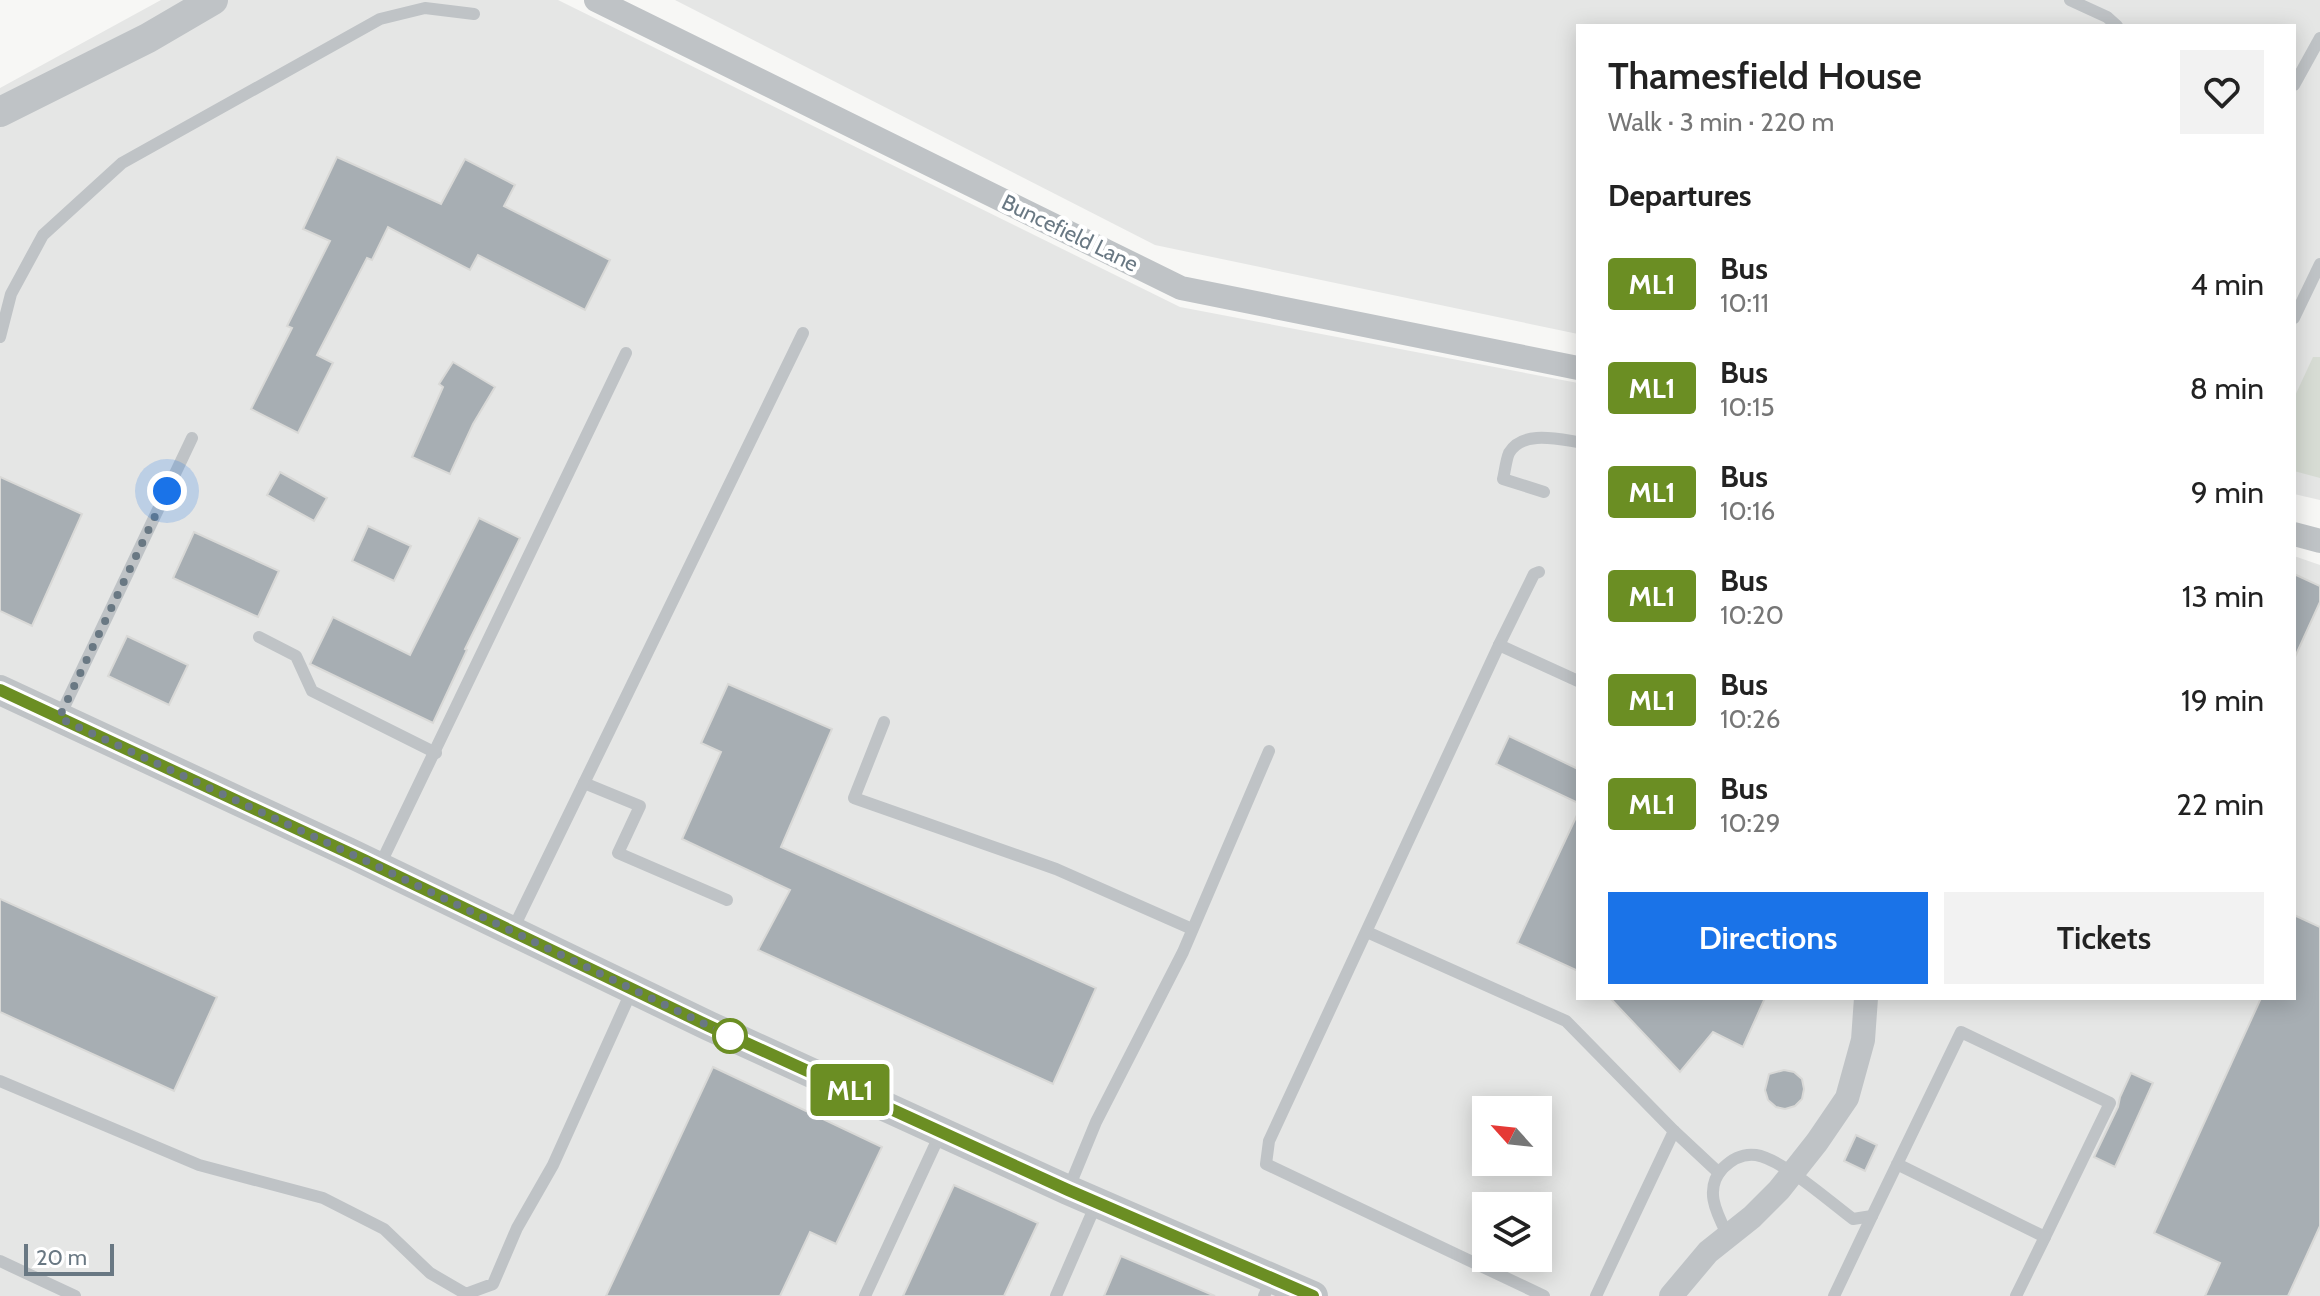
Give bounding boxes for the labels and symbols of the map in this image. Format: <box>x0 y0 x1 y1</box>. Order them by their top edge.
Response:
street label: Buncefield Lane <box>997 188 1143 278</box>
your location <box>147 471 187 511</box>
unlabelled marker <box>713 1019 747 1053</box>
line badge: ML1 <box>804 1064 896 1116</box>
north arrow <box>1472 1096 1552 1176</box>
scale bar <box>24 1240 114 1276</box>

